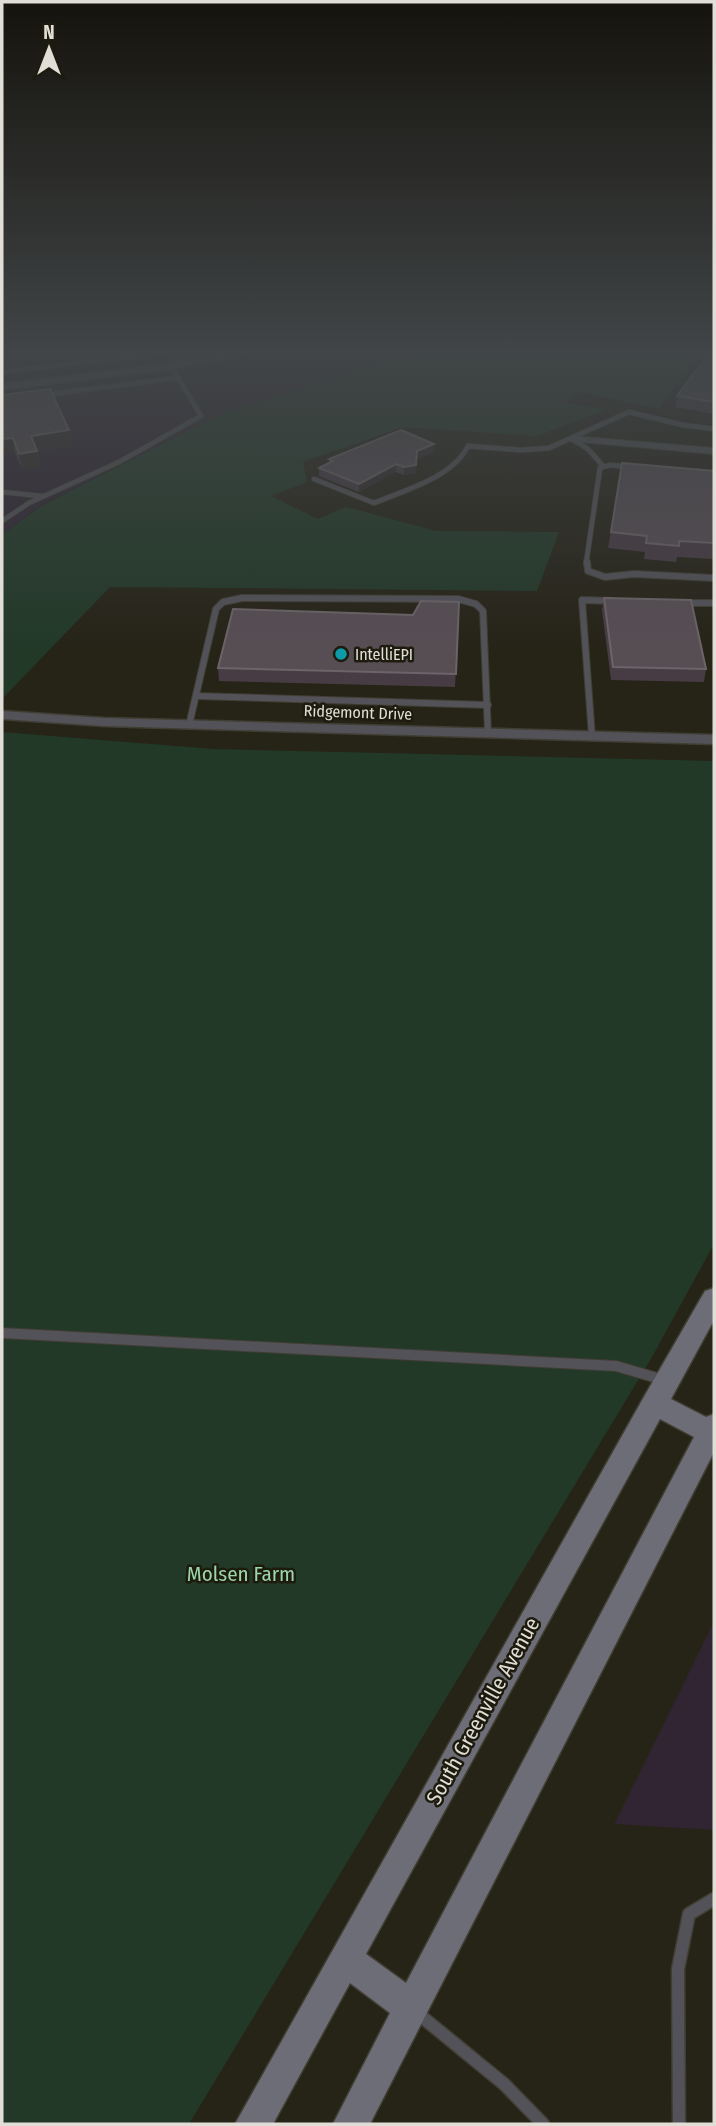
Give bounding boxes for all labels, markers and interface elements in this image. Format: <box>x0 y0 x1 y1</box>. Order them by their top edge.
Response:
north arrow <box>14 14 84 84</box>
text: N <box>43 21 55 44</box>
place label: IntelliEPI <box>355 645 413 664</box>
marker: IntelliEPI <box>333 646 349 662</box>
street label: Ridgemont Drive <box>303 701 413 724</box>
park label: Molsen Farm <box>187 1561 295 1587</box>
street label: South Greenville Avenue <box>421 1613 545 1809</box>

